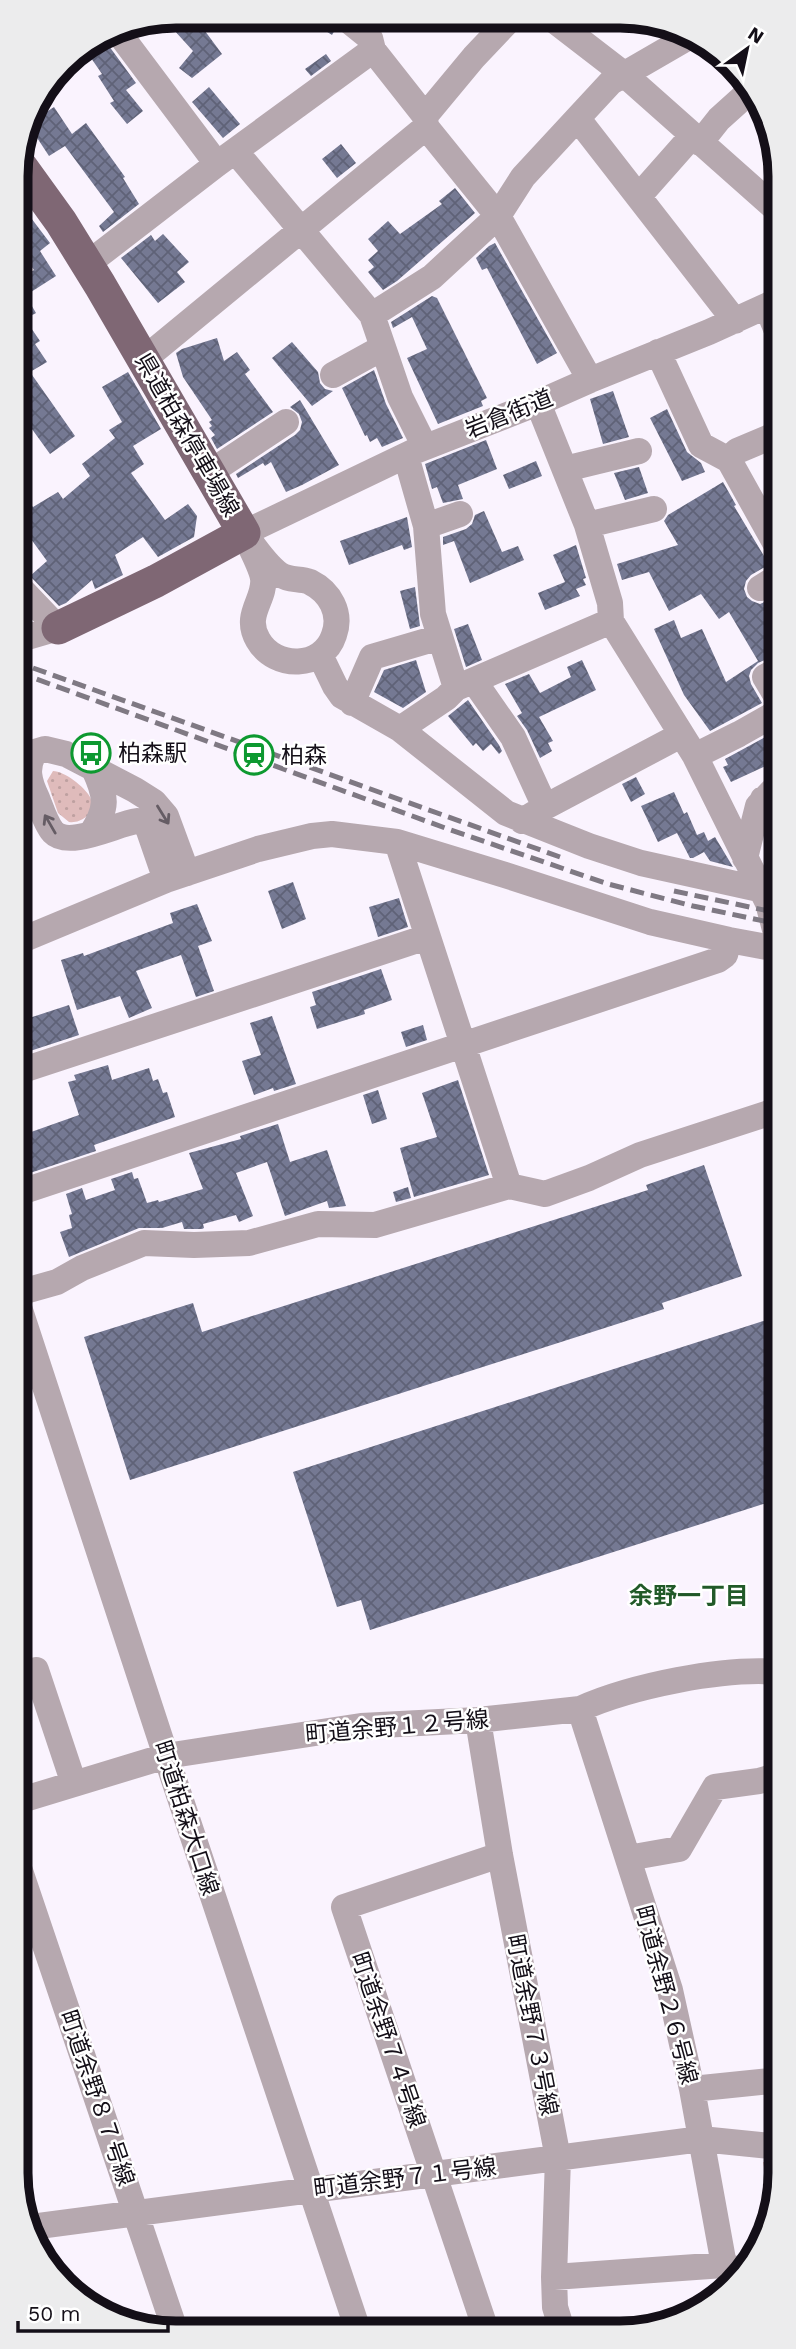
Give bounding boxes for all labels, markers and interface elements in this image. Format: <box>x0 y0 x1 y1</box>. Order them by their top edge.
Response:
north arrow <box>712 14 782 84</box>
text: N <box>744 22 768 49</box>
street label: 県道柏森停車場線 <box>129 349 245 521</box>
street label: 岩倉街道 <box>461 384 557 444</box>
bus stop icon: 柏森駅 <box>70 732 112 774</box>
station icon: 柏森 <box>233 734 275 776</box>
place label: 柏森駅 <box>118 740 187 767</box>
place label: 柏森 <box>281 742 327 769</box>
one-way arrow <box>156 805 170 825</box>
one-way arrow <box>43 814 57 834</box>
district label: 余野一丁目 <box>629 1582 749 1610</box>
street label: 町道余野１２号線 <box>304 1706 490 1748</box>
street label: 町道柏森大口線 <box>148 1737 224 1899</box>
street label: 町道余野２６号線 <box>629 1903 703 2087</box>
street label: 町道余野７３号線 <box>501 1932 563 2118</box>
street label: 町道余野７４号線 <box>345 1949 431 2131</box>
street label: 町道余野８７号線 <box>54 2007 140 2189</box>
street label: 町道余野７１号線 <box>312 2153 498 2203</box>
scale bar <box>18 2290 168 2334</box>
text: 50 m <box>28 2301 80 2326</box>

